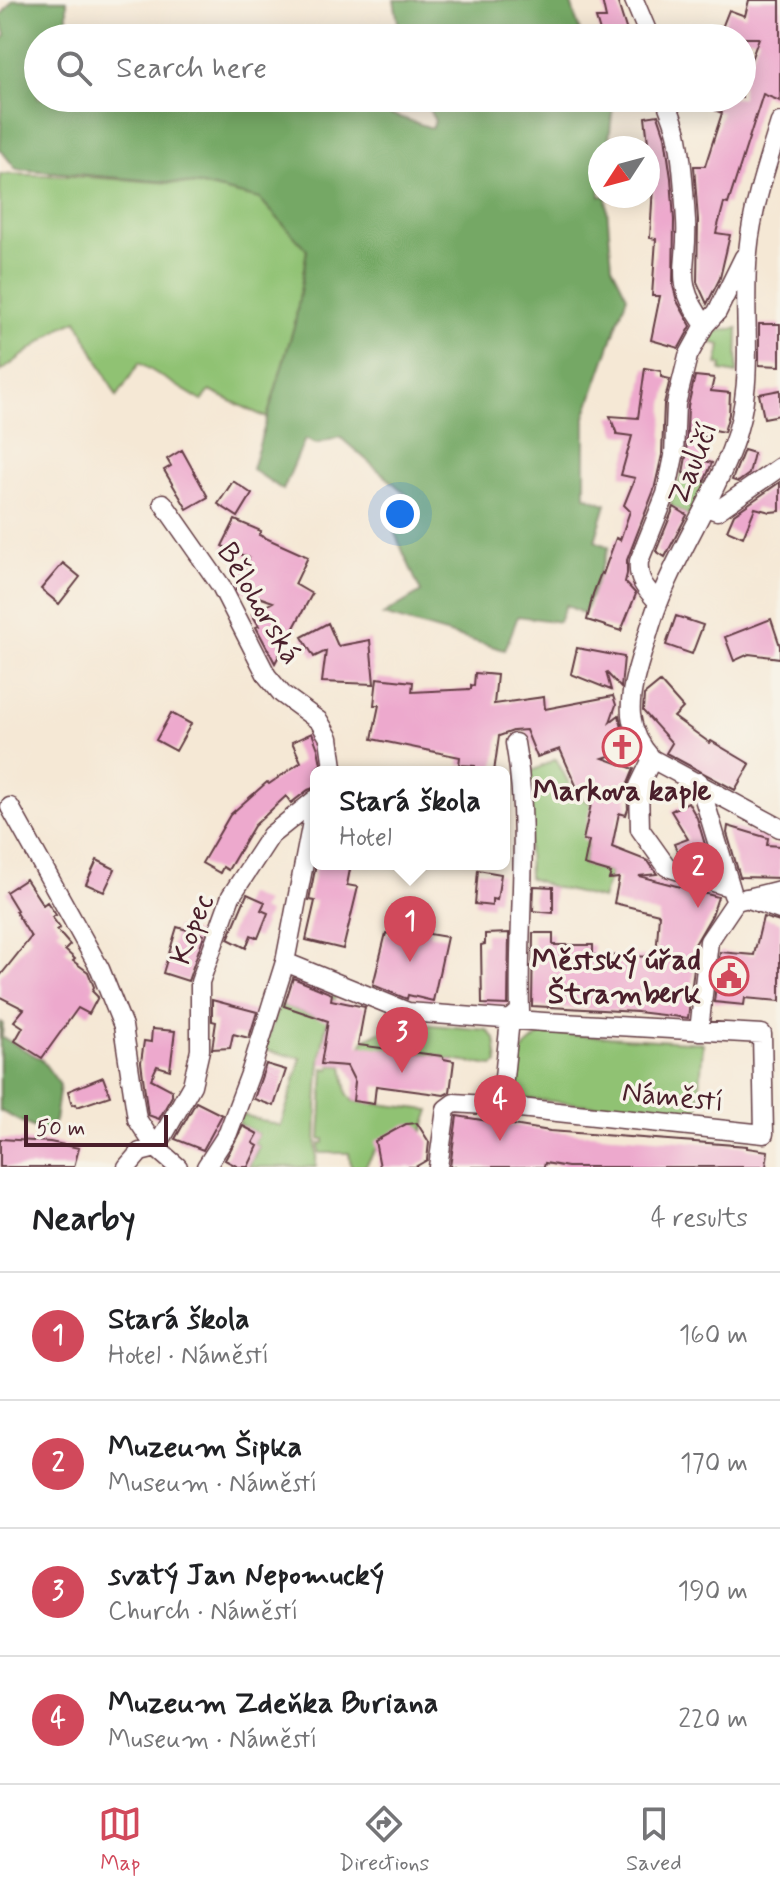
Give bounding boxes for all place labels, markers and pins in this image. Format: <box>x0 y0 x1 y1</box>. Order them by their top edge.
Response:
church icon: Markova kaple <box>601 726 643 768</box>
place label: Markova kaple <box>533 772 711 811</box>
pin: 2 <box>672 842 724 908</box>
pin: 1 <box>384 896 436 962</box>
place label: Městský úřad Štramberk <box>532 941 701 1014</box>
public building icon: Městský úřad Štramberk <box>708 955 750 997</box>
pin: 3 <box>376 1007 428 1073</box>
pin: 4 <box>474 1075 526 1141</box>

